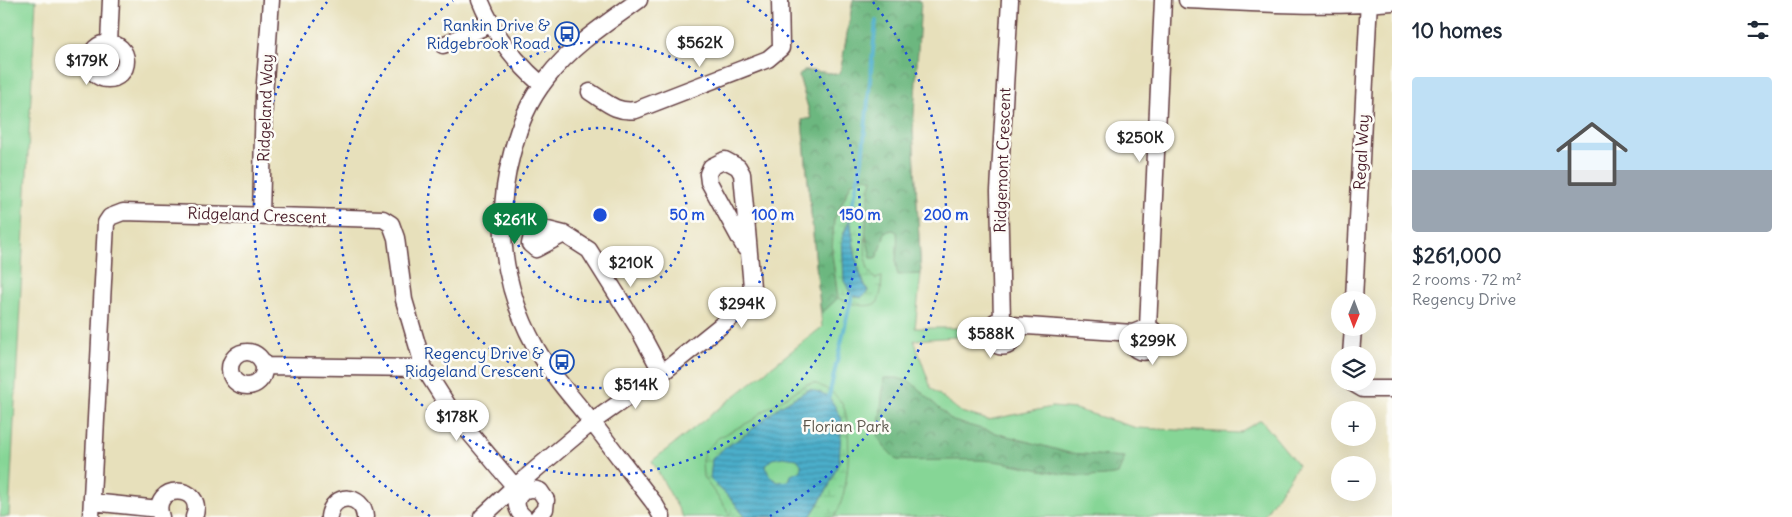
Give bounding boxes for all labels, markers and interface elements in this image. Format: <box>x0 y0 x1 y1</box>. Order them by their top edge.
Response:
place label: Rankin Drive & Ridgebrook Road <box>427 15 550 53</box>
icon: filters <box>1744 16 1772 44</box>
text: 10 homes <box>1412 17 1502 44</box>
bus stop icon: Rankin Drive & Ridgebrook Road <box>554 21 580 47</box>
pin: $562K <box>665 26 735 68</box>
text: $562K <box>677 32 723 52</box>
pin: $179K <box>52 44 122 86</box>
text: $179K <box>66 50 108 70</box>
street label: Ridgeland Way <box>253 54 277 162</box>
street label: Ridgemont Crescent <box>989 86 1015 233</box>
icon: home <box>1547 109 1637 199</box>
street label: Regal Way <box>1349 113 1373 191</box>
pin: $250K <box>1105 120 1175 163</box>
text: $250K <box>1116 127 1164 147</box>
pin: $261K <box>480 202 550 245</box>
street label: Ridgeland Crescent <box>187 203 328 227</box>
text: 50 m <box>669 205 705 224</box>
text: 100 m <box>752 205 794 224</box>
text: 150 m <box>839 205 881 224</box>
text: 200 m <box>924 205 968 224</box>
centre of rings <box>591 206 609 224</box>
text: $261K <box>493 209 537 229</box>
text: $261,000 <box>1412 242 1501 269</box>
pin: $210K <box>596 246 666 288</box>
text: $210K <box>609 252 653 272</box>
text: 2 rooms · 72 m² <box>1412 269 1522 289</box>
pin: $294K <box>707 286 777 329</box>
text: Regency Drive <box>1412 289 1516 309</box>
north arrow <box>1331 291 1376 336</box>
map controls <box>1331 291 1376 501</box>
text: $294K <box>719 293 765 313</box>
pin: $588K <box>956 316 1026 359</box>
text: $588K <box>968 323 1014 343</box>
pin: $299K <box>1118 324 1188 366</box>
text: $299K <box>1130 330 1176 350</box>
place label: Regency Drive & Ridgeland Crescent <box>405 343 545 381</box>
button: layers <box>1331 346 1376 391</box>
bus stop icon: Regency Drive & Ridgeland Crescent <box>549 349 575 375</box>
pin: $514K <box>601 368 671 410</box>
text: $514K <box>614 374 658 394</box>
pin: $178K <box>422 400 492 442</box>
button: + <box>1331 401 1376 446</box>
text: $178K <box>436 406 478 426</box>
park label: Florian Park <box>802 416 890 436</box>
button: − <box>1331 456 1376 501</box>

